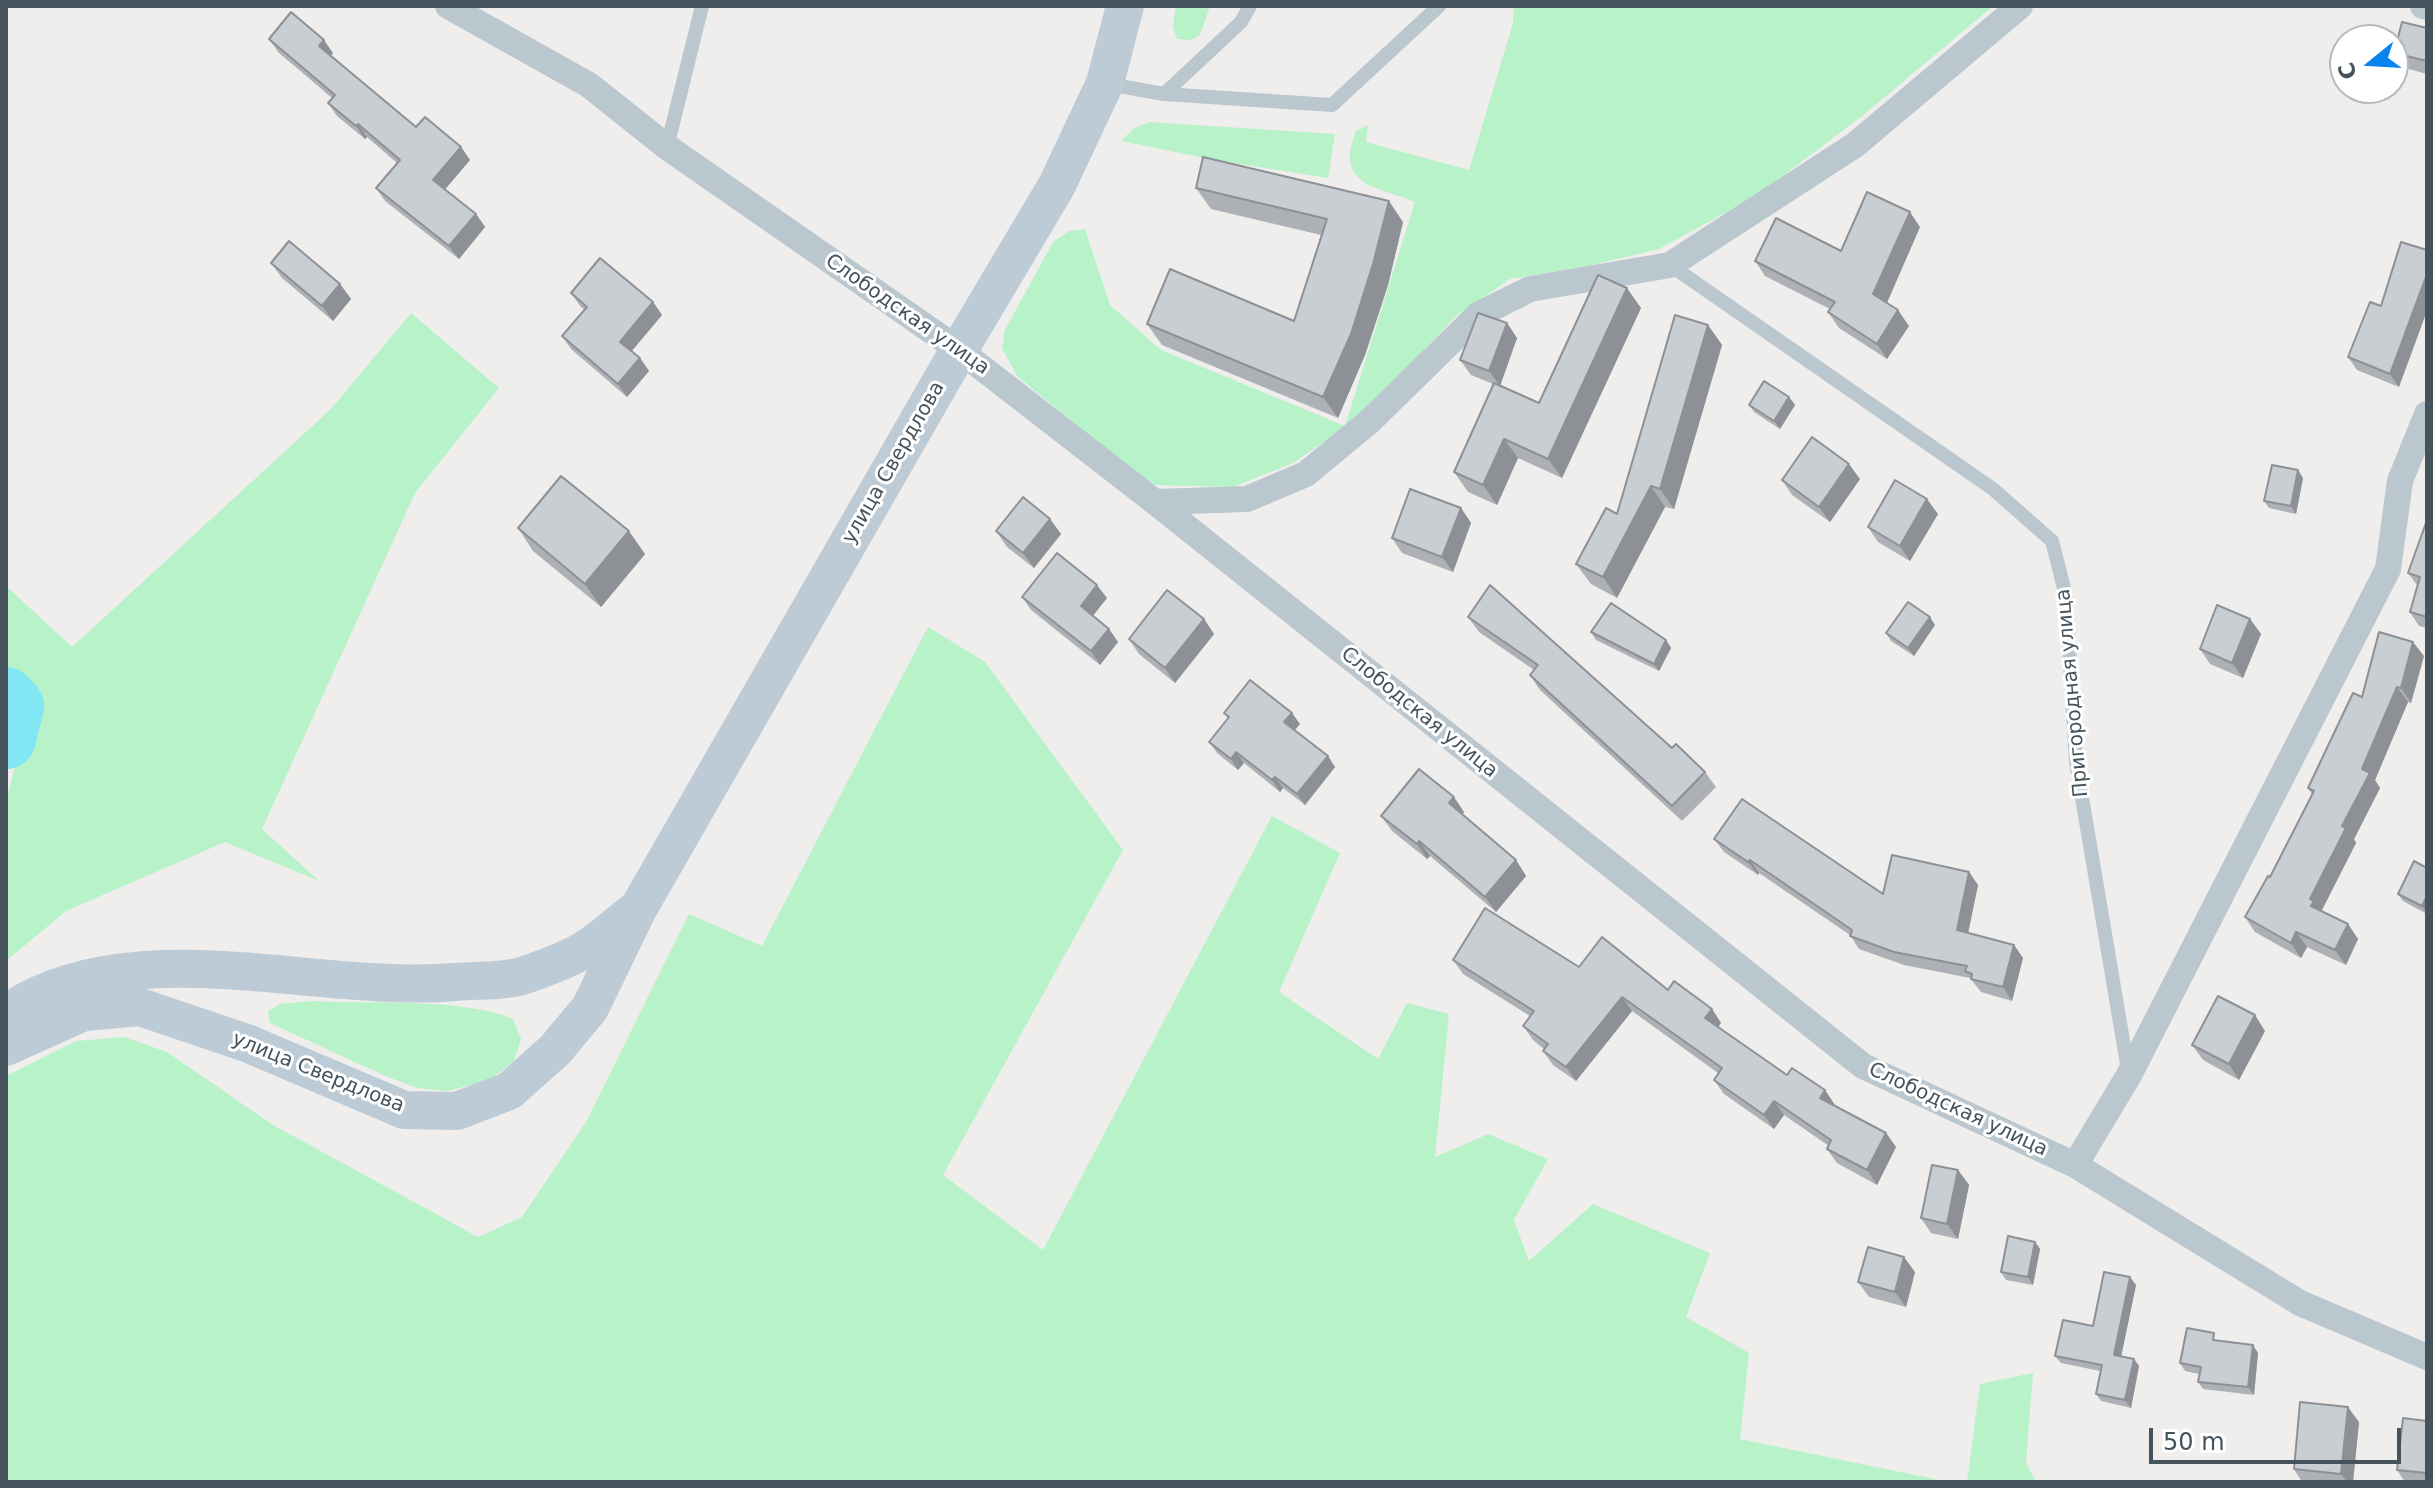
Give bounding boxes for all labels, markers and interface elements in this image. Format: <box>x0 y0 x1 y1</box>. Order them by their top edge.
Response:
north arrow <box>2329 24 2409 104</box>
text: С <box>2333 59 2362 82</box>
street label: Слободская улица <box>820 249 994 381</box>
street label: улица Свердлова <box>838 378 950 548</box>
street label: Пригородная улица <box>2052 588 2094 798</box>
street label: Слободская улица <box>1336 642 1502 784</box>
street label: улица Свердлова <box>228 1028 408 1118</box>
street label: Слободская улица <box>1865 1058 2051 1162</box>
scale bar <box>2153 1412 2405 1462</box>
text: 50 m <box>2163 1428 2225 1456</box>

